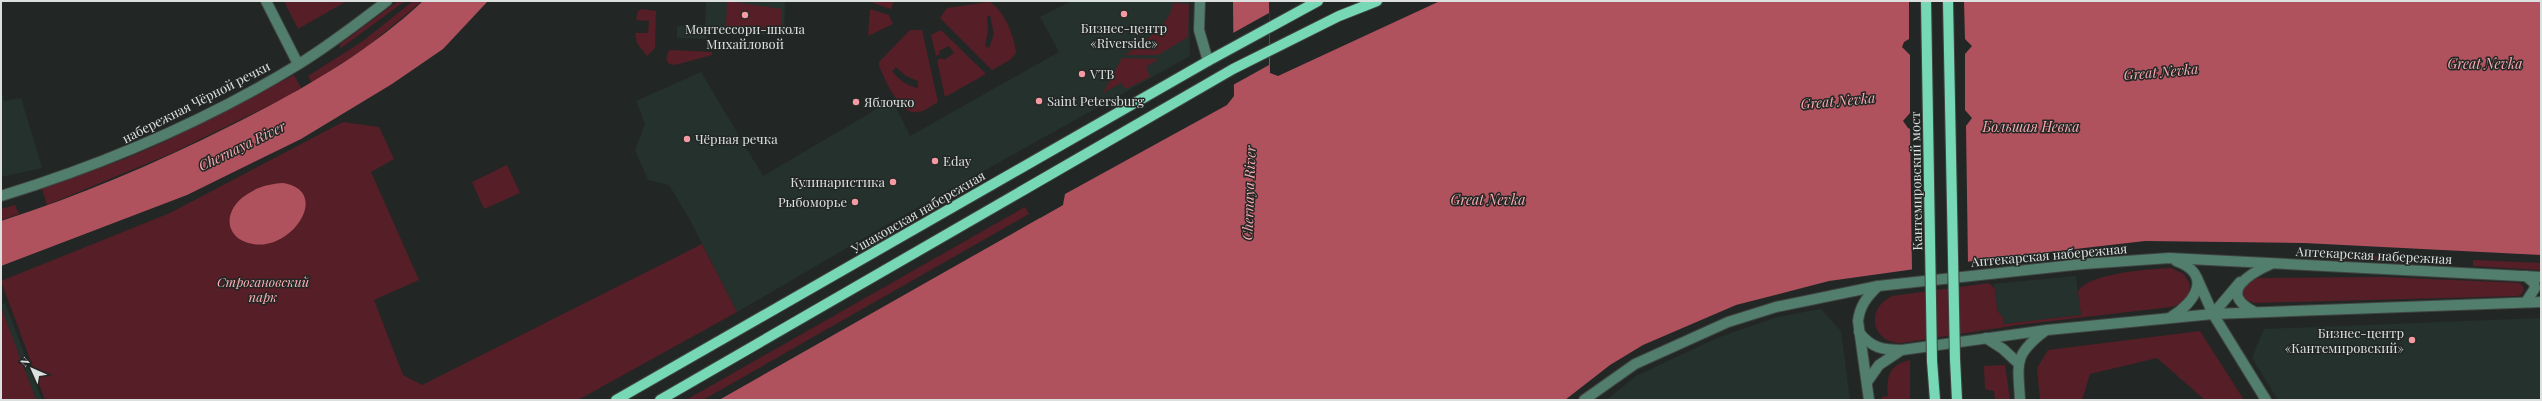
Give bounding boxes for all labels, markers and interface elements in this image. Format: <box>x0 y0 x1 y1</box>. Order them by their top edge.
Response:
marker: Бизнес-центр «Riverside» <box>1119 9 1129 19</box>
marker: Монтессори-школа Михайловой <box>740 10 750 20</box>
place label: Бизнес-центр «Riverside» <box>1081 19 1167 51</box>
place label: Монтессори-школа Михайловой <box>685 20 805 52</box>
water label: Great Nevka <box>2447 54 2523 73</box>
street label: набережная Чёрной речки <box>119 57 273 146</box>
water label: Great Nevka <box>2123 59 2199 84</box>
place label: VTB <box>1089 65 1114 82</box>
marker: VTB <box>1077 69 1087 79</box>
water label: Great Nevka <box>1800 88 1876 113</box>
place label: Saint Petersburg <box>1047 92 1144 109</box>
place label: Яблочко <box>863 93 914 110</box>
marker: Saint Petersburg <box>1034 96 1044 106</box>
marker: Яблочко <box>851 97 861 107</box>
street label: Кантемировский мост <box>1906 111 1925 251</box>
water label: Chernaya River <box>195 116 289 175</box>
water label: Большая Невка <box>1981 117 2080 136</box>
place label: Чёрная речка <box>695 130 778 147</box>
marker: Чёрная речка <box>682 134 692 144</box>
water label: Chernaya River <box>1237 144 1260 241</box>
place label: Eday <box>943 152 972 169</box>
marker: Eday <box>930 156 940 166</box>
street label: Ушаковская набережная <box>847 166 988 257</box>
place label: Кулинаристика <box>790 173 886 190</box>
marker: Кулинаристика <box>888 177 898 187</box>
water label: Great Nevka <box>1450 190 1526 209</box>
place label: Рыбоморье <box>778 193 847 210</box>
marker: Рыбоморье <box>850 197 860 207</box>
street label: Аптекарская набережная <box>1969 239 2128 270</box>
street label: Аптекарская набережная <box>2294 242 2453 267</box>
park label: Строгановский парк <box>217 273 310 305</box>
place label: Бизнес-центр «Кантемировский» <box>2285 324 2404 356</box>
marker: Бизнес-центр «Кантемировский» <box>2407 335 2417 345</box>
north arrow <box>12 349 52 389</box>
text: N <box>16 353 33 370</box>

